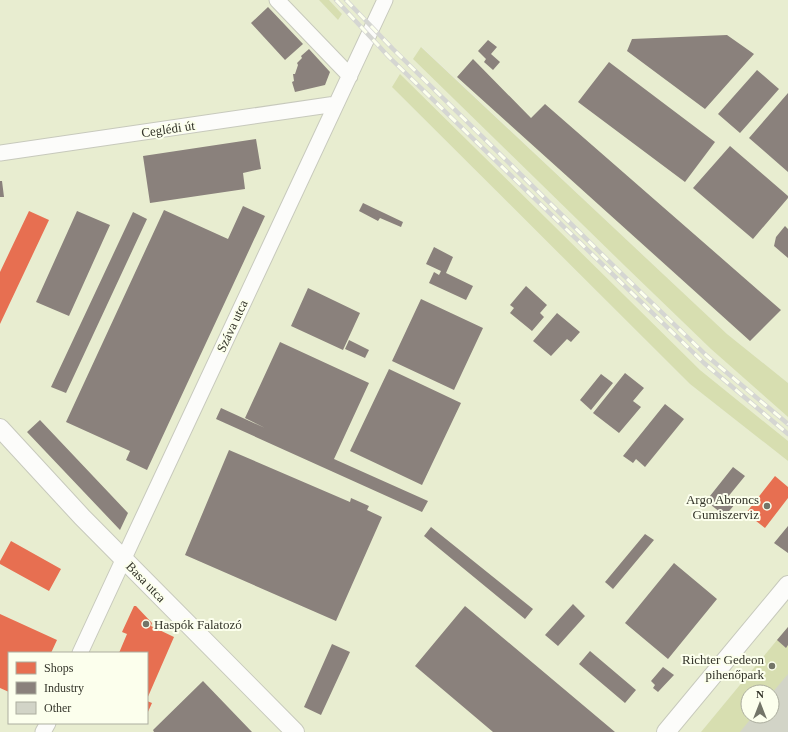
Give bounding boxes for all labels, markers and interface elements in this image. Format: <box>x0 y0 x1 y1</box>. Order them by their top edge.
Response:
street label: Ceglédi út <box>140 118 196 140</box>
street label: Száva utca <box>213 297 251 355</box>
place label: Argo Abroncs Gumiszerviz <box>686 492 759 522</box>
marker: Argo Abroncs Gumiszerviz <box>762 501 772 511</box>
street label: Basa utca <box>123 559 169 605</box>
place label: Haspók Falatozó <box>154 617 242 632</box>
marker: Haspók Falatozó <box>141 619 151 629</box>
legend <box>8 652 148 724</box>
place label: Richter Gedeon pihenőpark <box>682 652 764 682</box>
text: Shops <box>44 661 74 675</box>
marker: Richter Gedeon pihenőpark <box>767 661 777 671</box>
text: Industry <box>44 681 84 695</box>
north arrow <box>740 684 780 724</box>
text: N <box>756 688 764 700</box>
text: Other <box>44 701 71 715</box>

